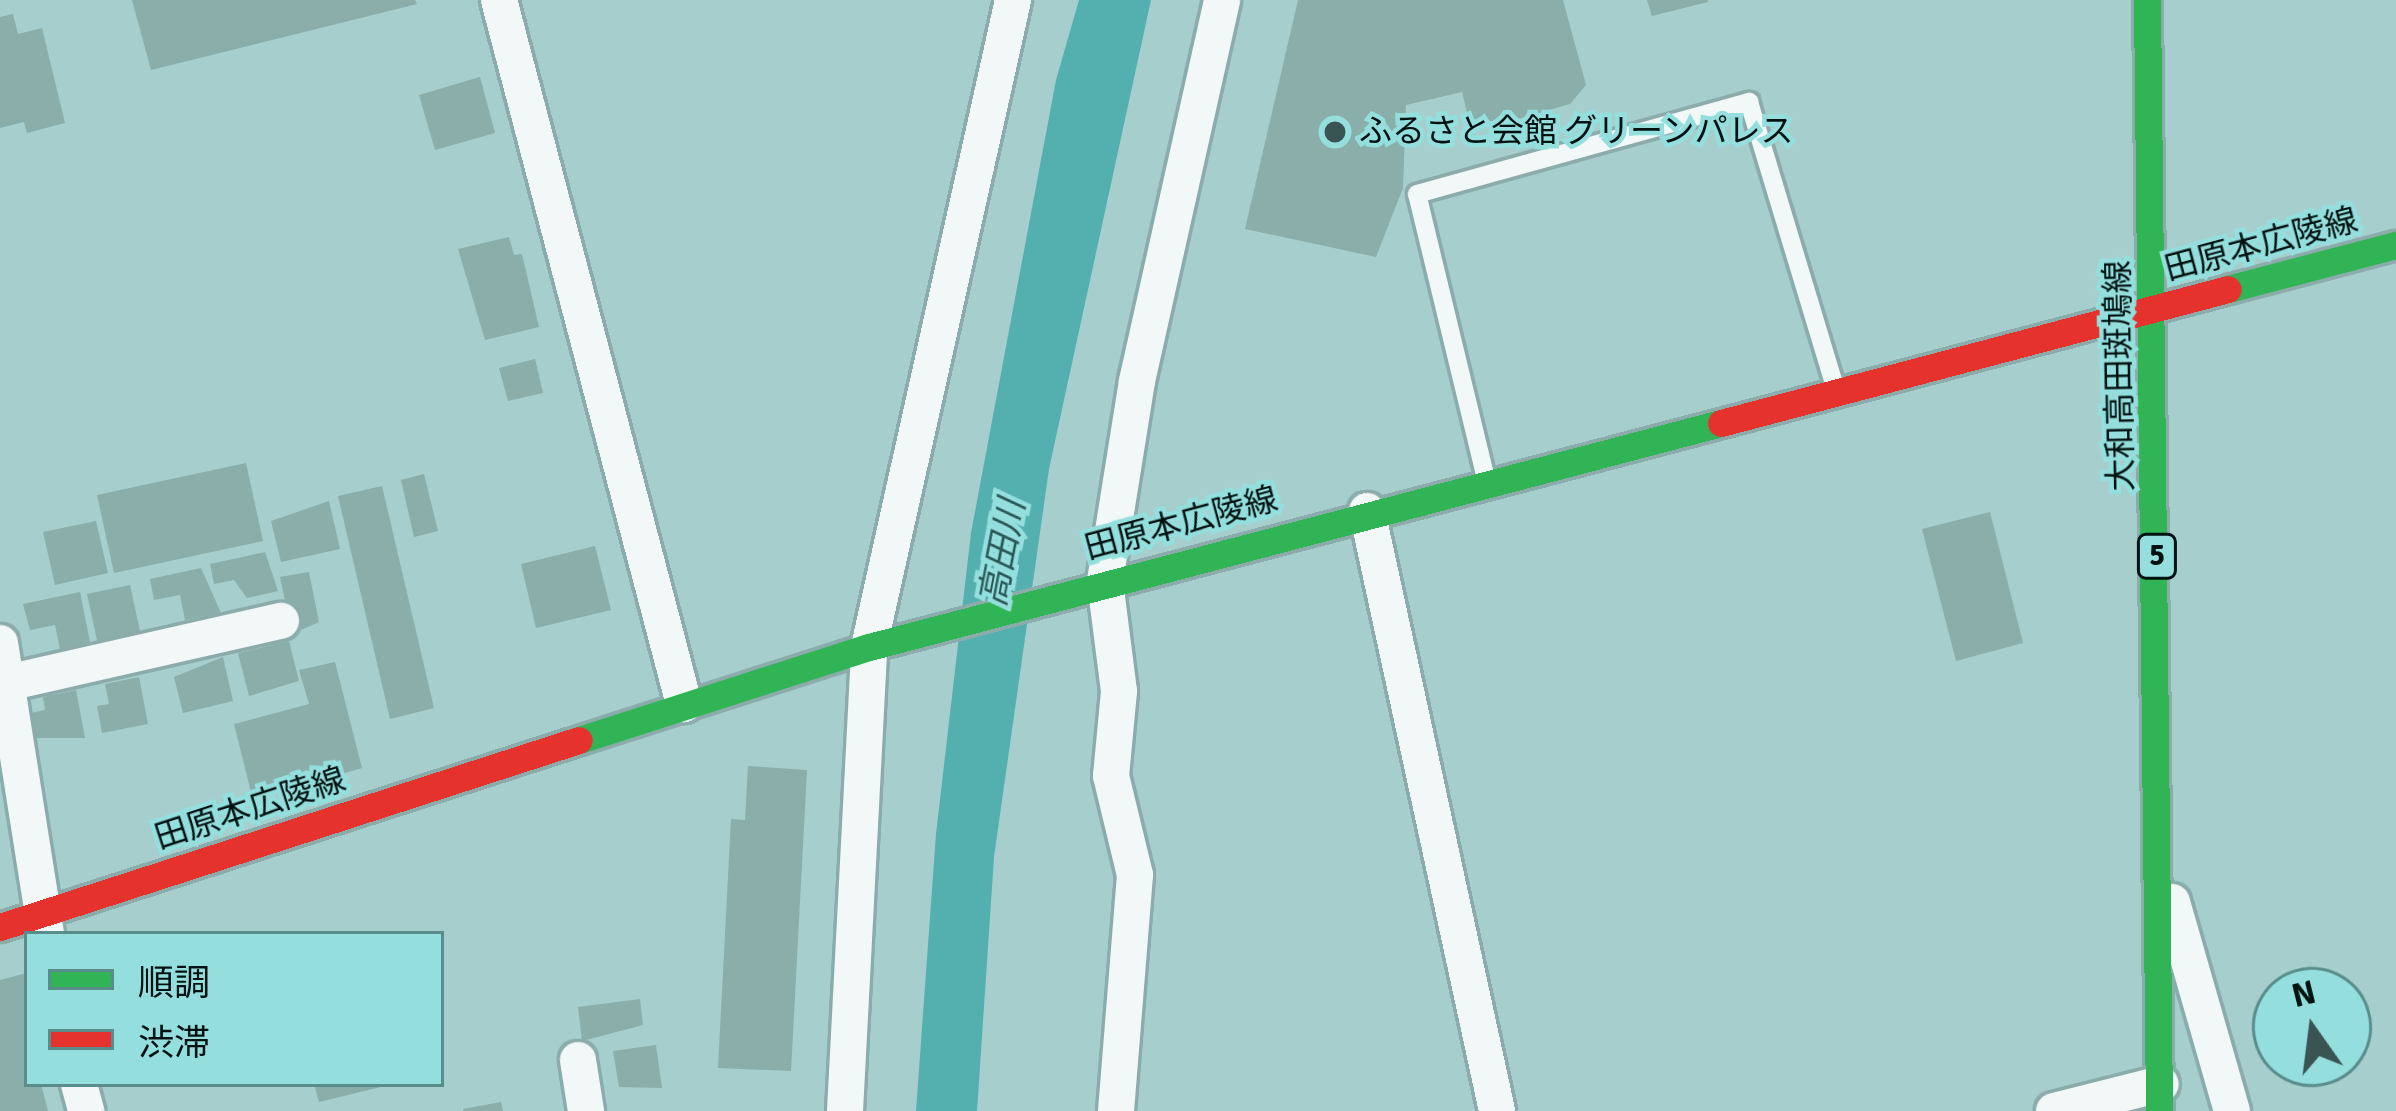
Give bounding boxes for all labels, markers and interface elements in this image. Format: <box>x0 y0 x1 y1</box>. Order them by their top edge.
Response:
place label: ふるさと会館 グリーンパレス <box>1359 112 1795 152</box>
marker: ふるさと会館 グリーンパレス <box>1322 119 1348 145</box>
street label: 田原本広陵線 <box>2160 200 2362 290</box>
street label: 大和高田斑鳩線 <box>2098 260 2142 492</box>
street label: 田原本広陵線 <box>1080 479 1282 569</box>
water label: 高田川 <box>971 496 1035 610</box>
road number: 5 <box>2136 532 2178 580</box>
street label: 田原本広陵線 <box>150 760 350 858</box>
legend <box>24 931 444 1087</box>
text: 順調 <box>138 961 210 1006</box>
north arrow <box>2252 967 2372 1087</box>
text: N <box>2288 972 2320 1017</box>
text: 渋滞 <box>138 1021 210 1066</box>

